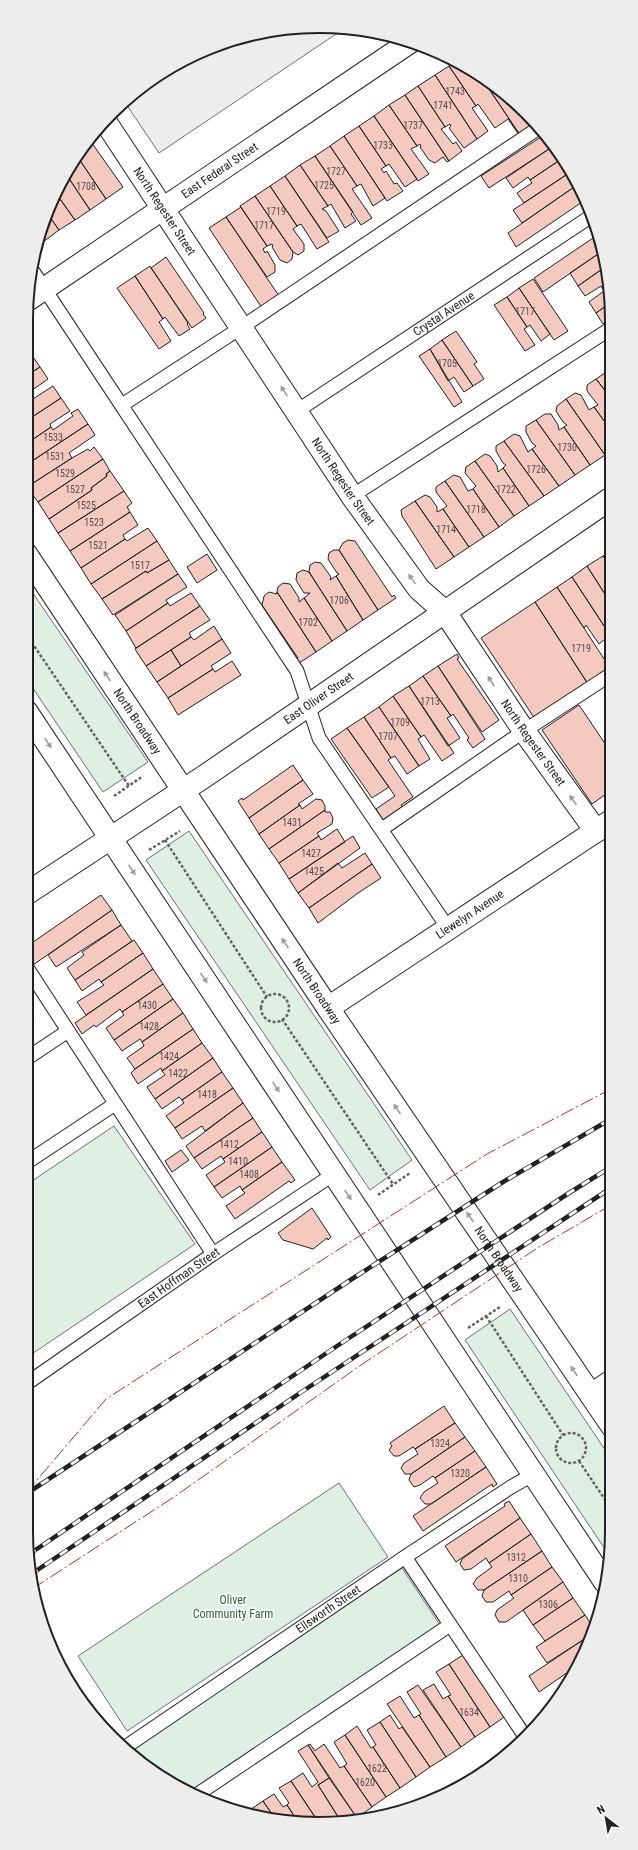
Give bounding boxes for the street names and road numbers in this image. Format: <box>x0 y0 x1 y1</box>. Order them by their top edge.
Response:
street label: East Federal Street <box>179 139 261 201</box>
street label: North Regester Street <box>130 165 199 258</box>
street label: Crystal Avenue <box>410 288 477 339</box>
street label: North Regester Street <box>309 435 378 528</box>
street label: East Oliver Street <box>281 669 357 727</box>
street label: North Broadway <box>110 686 164 757</box>
street label: North Regester Street <box>498 697 568 789</box>
street label: Llewelyn Avenue <box>433 887 507 942</box>
street label: North Broadway <box>290 956 344 1027</box>
street label: North Broadway <box>472 1224 526 1295</box>
street label: East Hoffman Street <box>135 1244 222 1311</box>
street label: Ellsworth Street <box>293 1582 364 1636</box>

